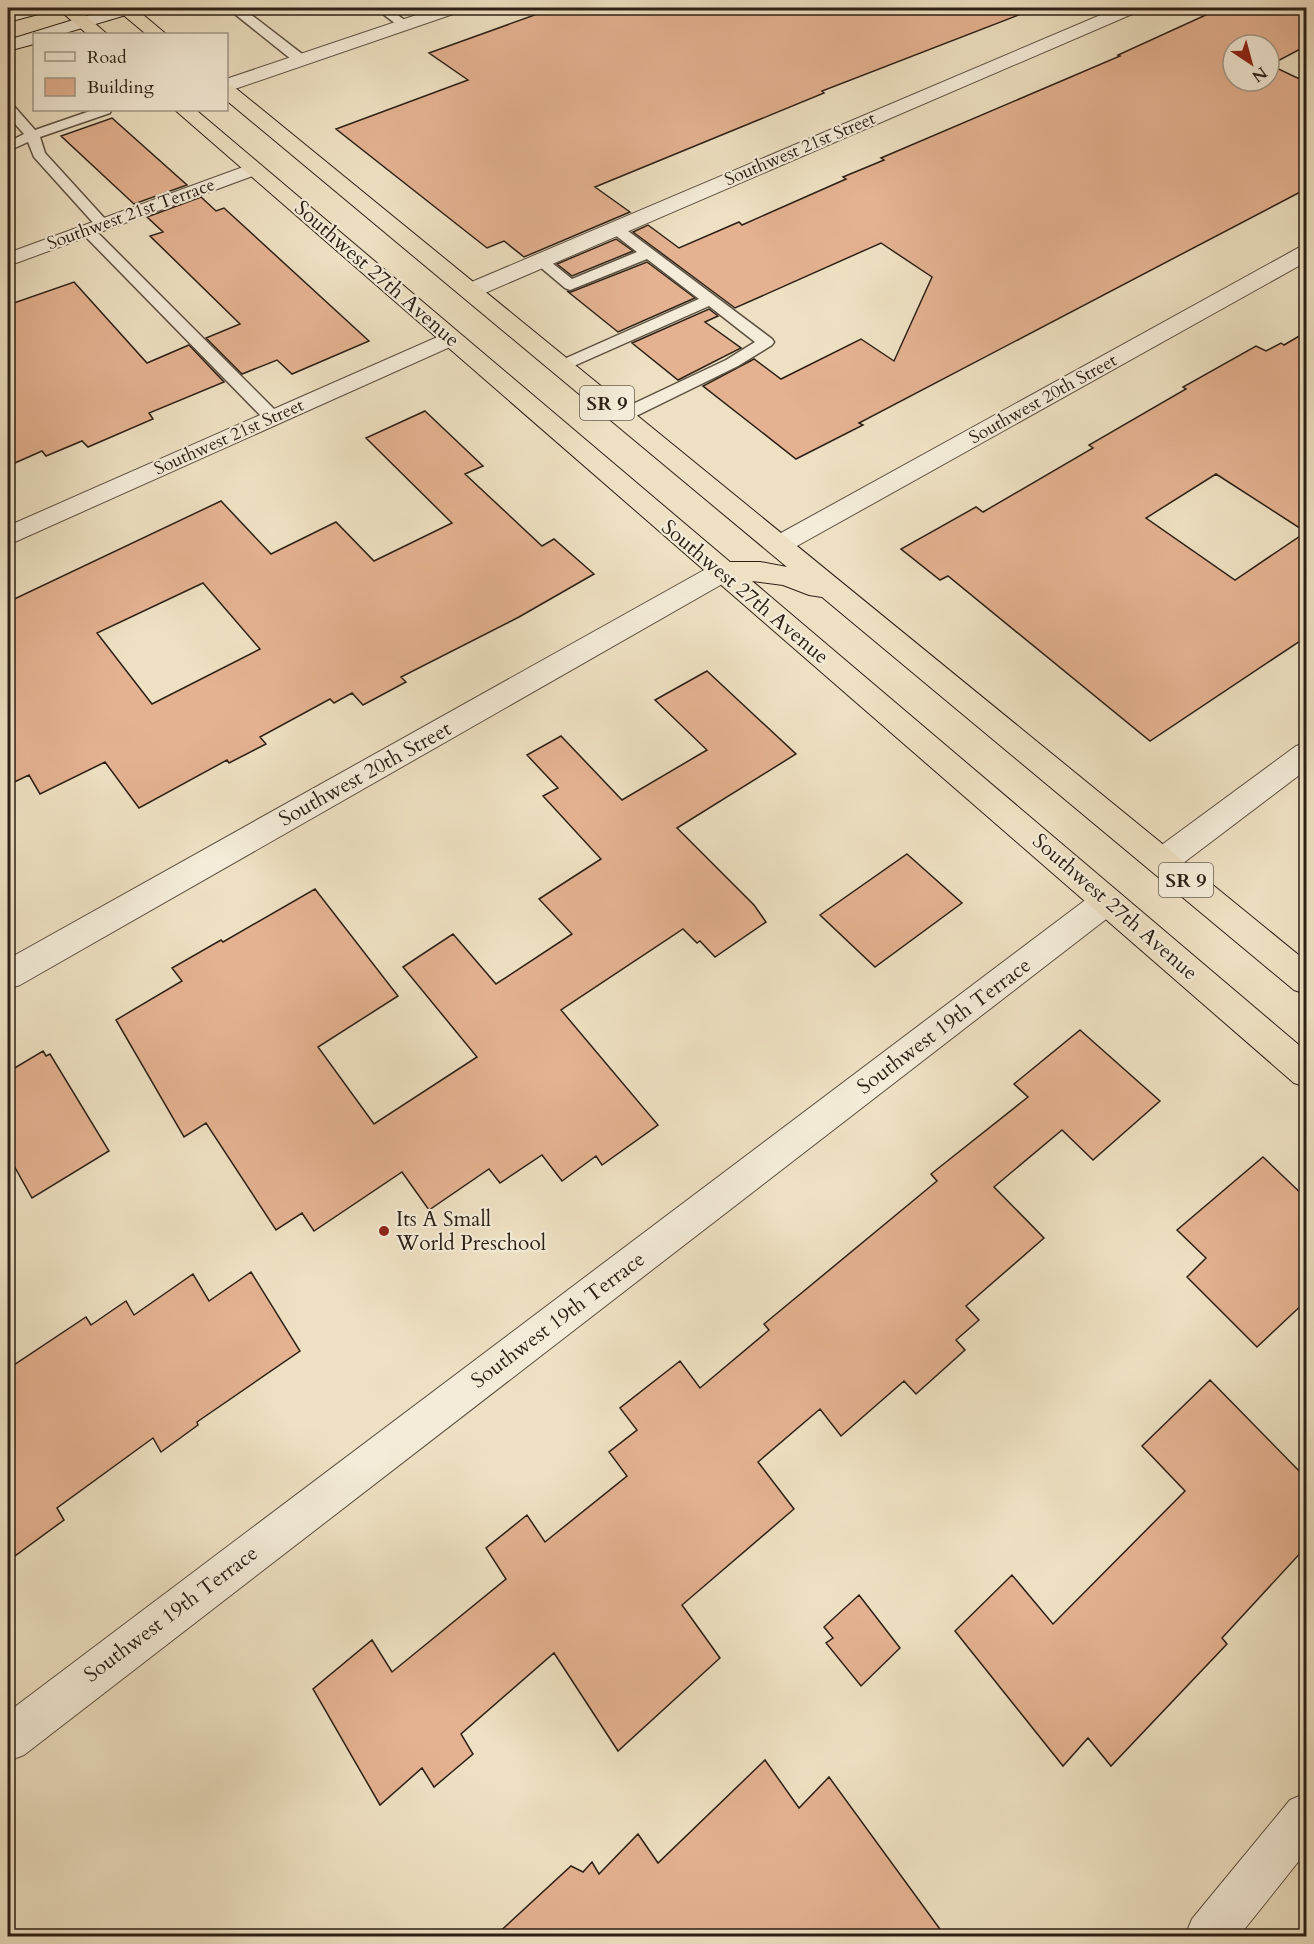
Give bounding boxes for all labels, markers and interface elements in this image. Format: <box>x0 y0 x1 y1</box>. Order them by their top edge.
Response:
legend <box>33 33 228 111</box>
north arrow <box>1221 33 1281 93</box>
text: Road <box>87 45 127 70</box>
text: N <box>1247 61 1271 87</box>
text: Building <box>87 75 155 100</box>
street label: Southwest 21st Street <box>721 106 880 192</box>
street label: Southwest 21st Terrace <box>44 172 218 256</box>
street label: Southwest 27th Avenue <box>288 194 466 354</box>
street label: Southwest 20th Street <box>965 348 1122 450</box>
road number: SR 9 <box>580 386 634 420</box>
street label: Southwest 21st Street <box>150 393 308 481</box>
street label: Southwest 27th Avenue <box>655 513 835 671</box>
street label: Southwest 20th Street <box>274 714 457 833</box>
street label: Southwest 27th Avenue <box>1026 827 1204 987</box>
road number: SR 9 <box>1159 863 1213 897</box>
street label: Southwest 19th Terrace <box>851 951 1037 1101</box>
place label: Its A Small World Preschool <box>395 1205 546 1258</box>
marker: Its A Small World Preschool <box>377 1224 391 1238</box>
street label: Southwest 19th Terrace <box>465 1245 651 1395</box>
street label: Southwest 19th Terrace <box>78 1539 264 1689</box>

